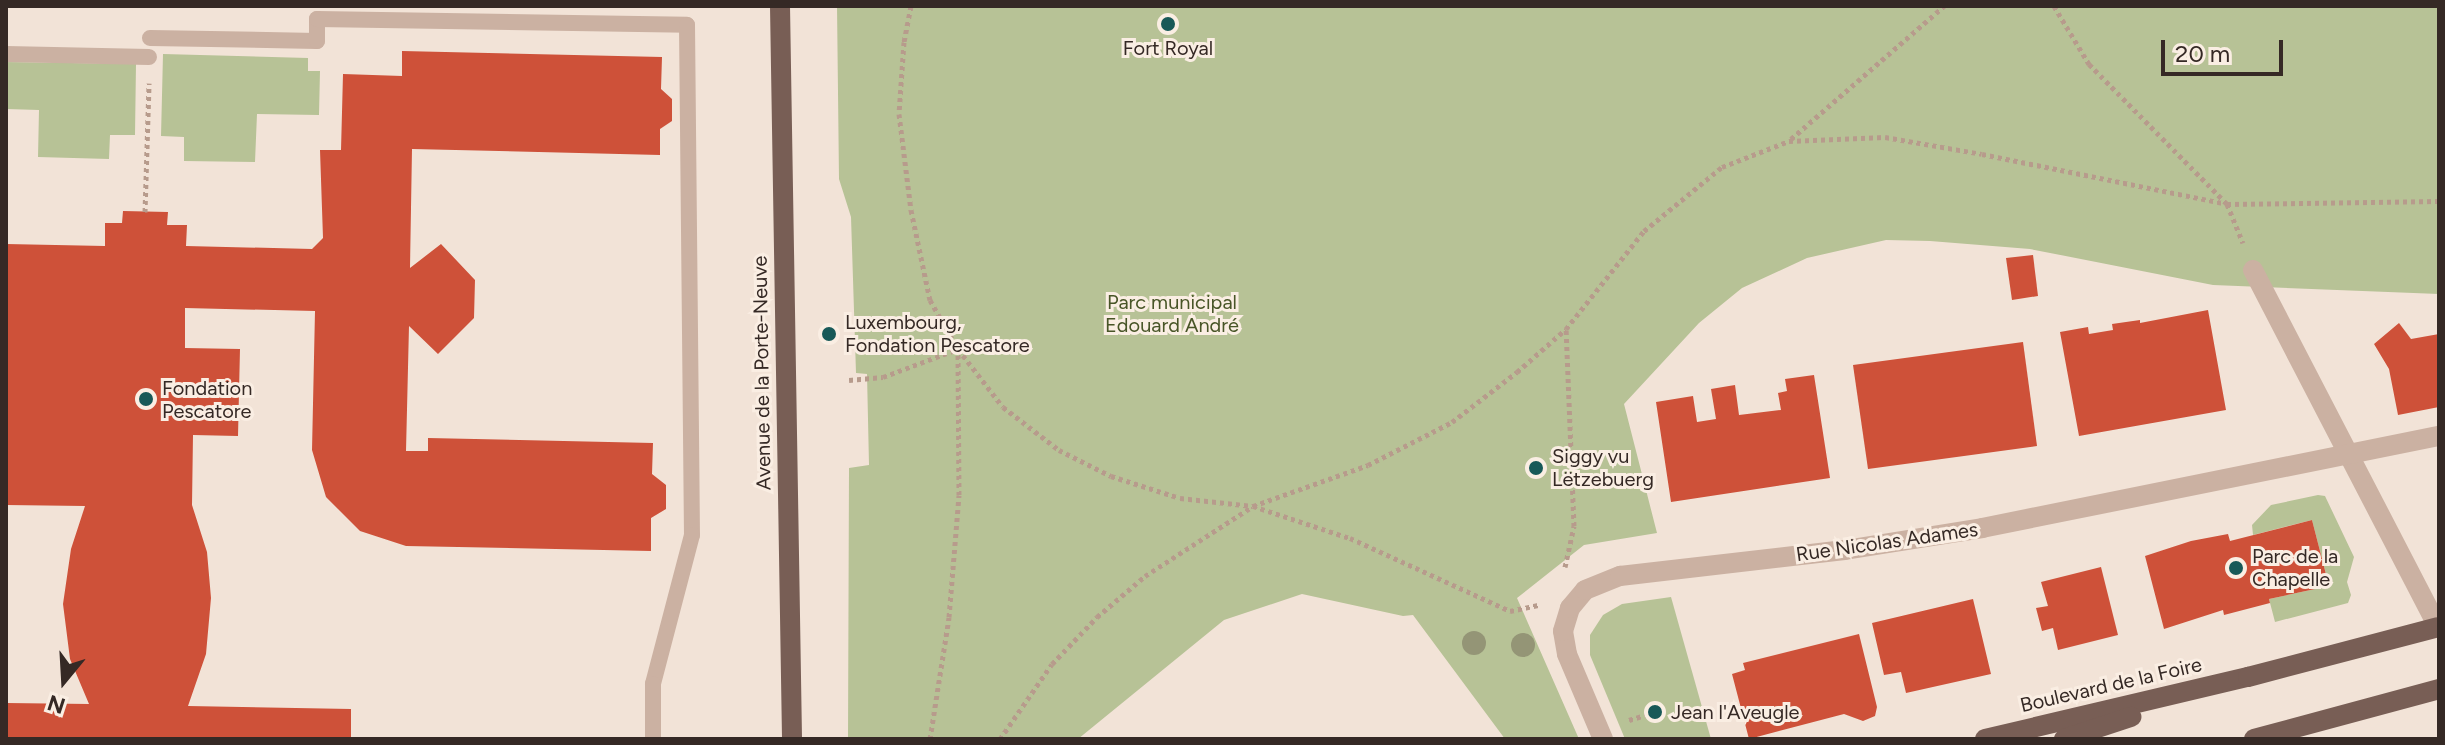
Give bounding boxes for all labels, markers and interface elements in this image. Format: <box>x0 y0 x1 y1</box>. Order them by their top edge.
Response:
marker: Fort Royal <box>1159 15 1177 33</box>
scale bar <box>2165 24 2287 74</box>
place label: Fort Royal <box>1123 36 1213 60</box>
text: 20 m <box>2175 39 2230 68</box>
street label: Avenue de la Porte-Neuve <box>748 255 776 491</box>
park label: Parc municipal Edouard André <box>1105 290 1239 337</box>
place label: Luxembourg, Fondation Pescatore <box>845 310 1030 357</box>
marker: Luxembourg, Fondation Pescatore <box>820 325 838 343</box>
place label: Fondation Pescatore <box>162 376 252 423</box>
marker: Fondation Pescatore <box>137 390 155 408</box>
place label: Siggy vu Lëtzebuerg <box>1552 444 1654 491</box>
marker: Siggy vu Lëtzebuerg <box>1527 459 1545 477</box>
street label: Rue Nicolas Adames <box>1794 517 1980 567</box>
place label: Parc de la Chapelle <box>2252 544 2338 591</box>
marker: Parc de la Chapelle <box>2227 559 2245 577</box>
north arrow <box>24 641 104 721</box>
street label: Boulevard de la Foire <box>2018 652 2204 718</box>
text: N <box>44 689 69 720</box>
place label: Jean l'Aveugle <box>1671 700 1800 724</box>
marker: Jean l'Aveugle <box>1646 703 1664 721</box>

